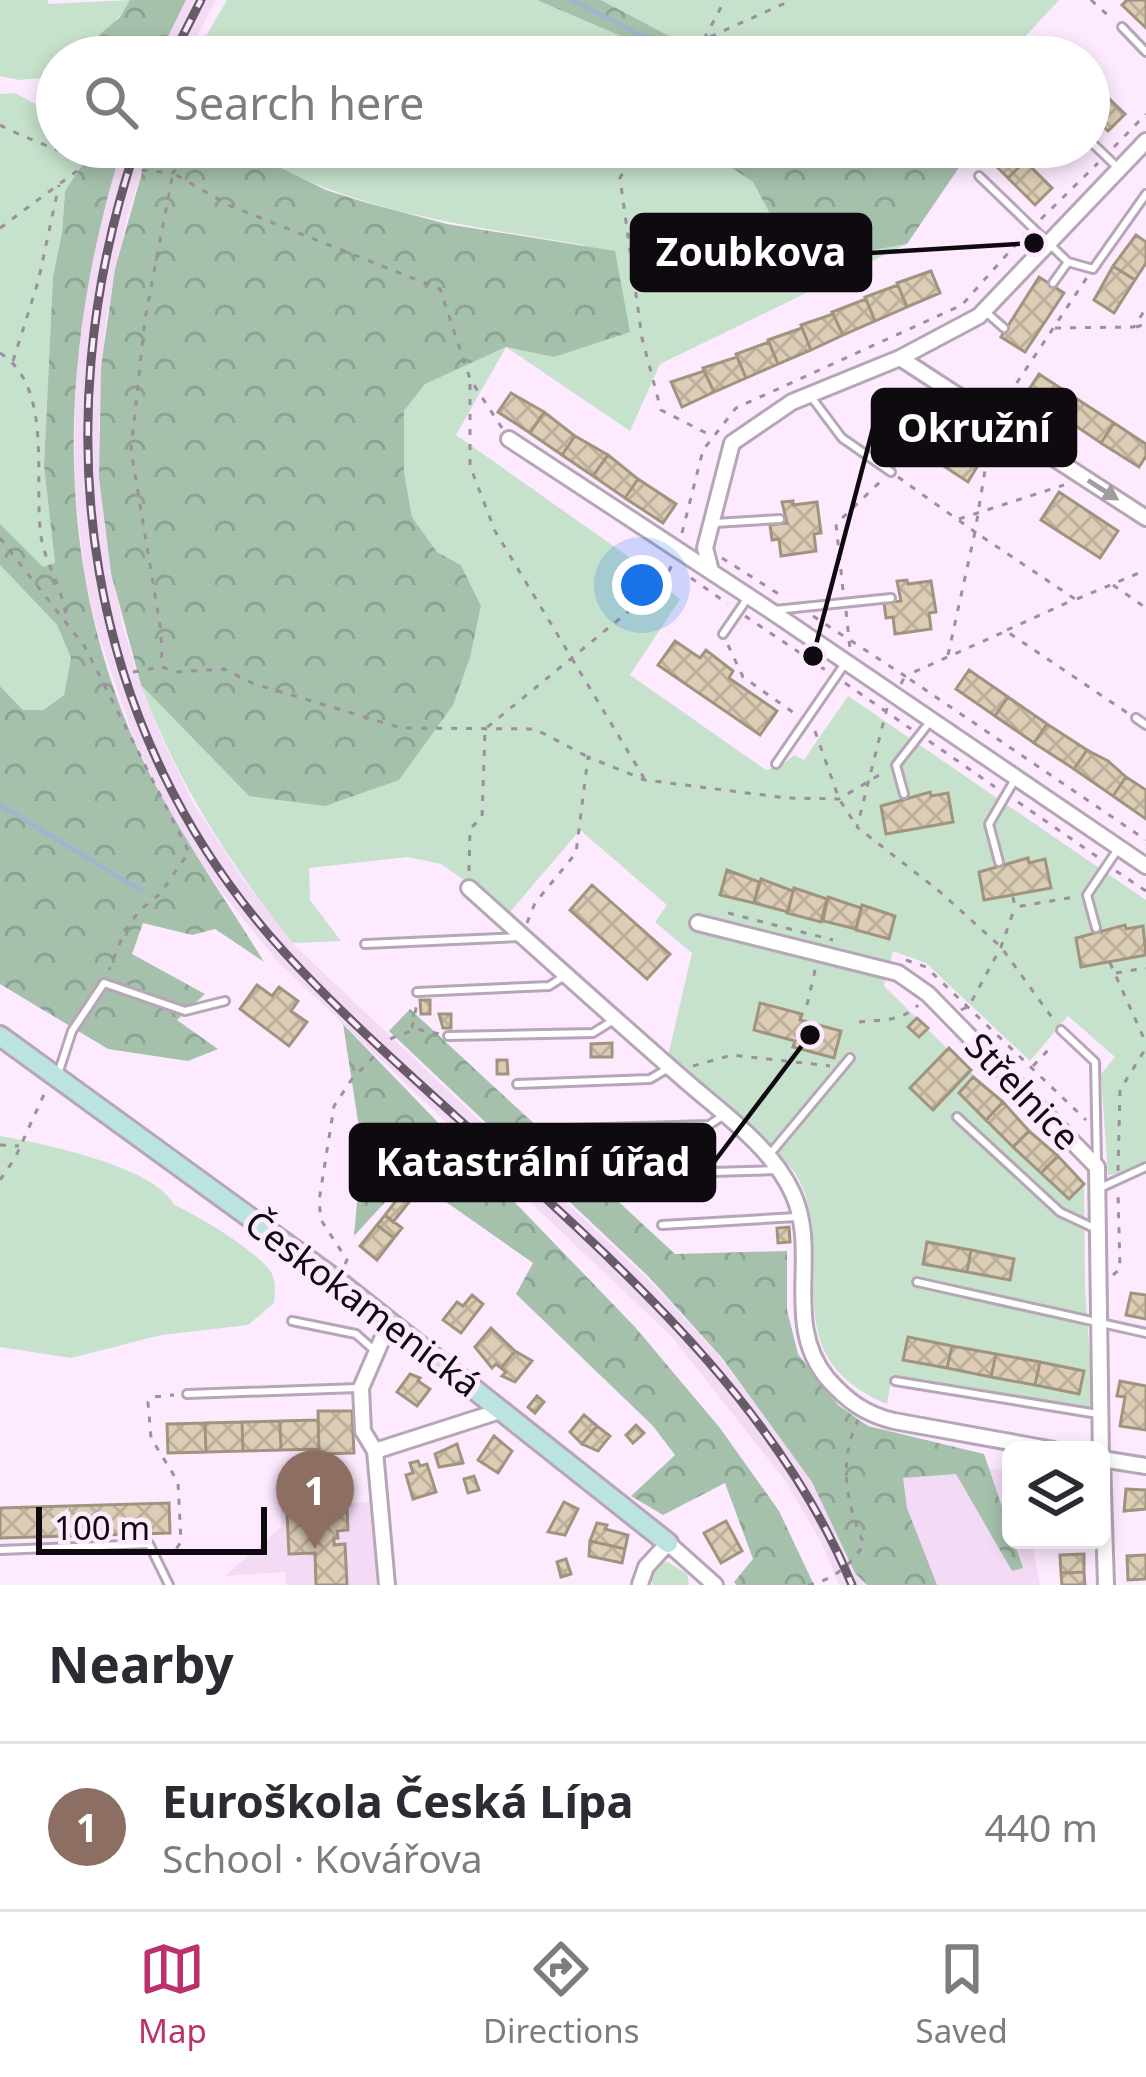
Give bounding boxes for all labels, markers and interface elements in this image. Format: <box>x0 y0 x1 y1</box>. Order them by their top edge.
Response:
search box <box>36 36 1110 168</box>
icon: search <box>78 69 144 135</box>
text: Search here <box>174 72 424 133</box>
callout: Zoubkova <box>632 215 870 290</box>
text: Zoubkova <box>656 224 846 277</box>
callout: Okružní <box>873 390 1075 465</box>
text: Okružní <box>897 400 1053 453</box>
one-way arrow <box>1087 479 1120 501</box>
your location <box>612 555 672 615</box>
street label: Střelnice <box>955 1022 1091 1160</box>
callout: Katastrální úřad <box>351 1125 714 1200</box>
text: Katastrální úřad <box>376 1134 690 1187</box>
street label: Českokamenická <box>235 1198 491 1408</box>
map controls <box>1002 1441 1110 1549</box>
button: layers <box>1002 1441 1110 1549</box>
pin: 1 <box>276 1450 354 1549</box>
scale bar <box>36 1501 267 1554</box>
text: 100 m <box>54 1505 150 1550</box>
text: Nearby <box>48 1628 234 1698</box>
text: Euroškola Česká Lípa <box>162 1770 633 1831</box>
text: 1 <box>76 1800 98 1853</box>
text: 440 m <box>984 1800 1098 1853</box>
text: School · Kovářova <box>162 1831 483 1884</box>
tab: Map <box>138 1936 207 2053</box>
tab: Directions <box>483 1936 640 2053</box>
tab: Saved <box>916 1936 1008 2053</box>

